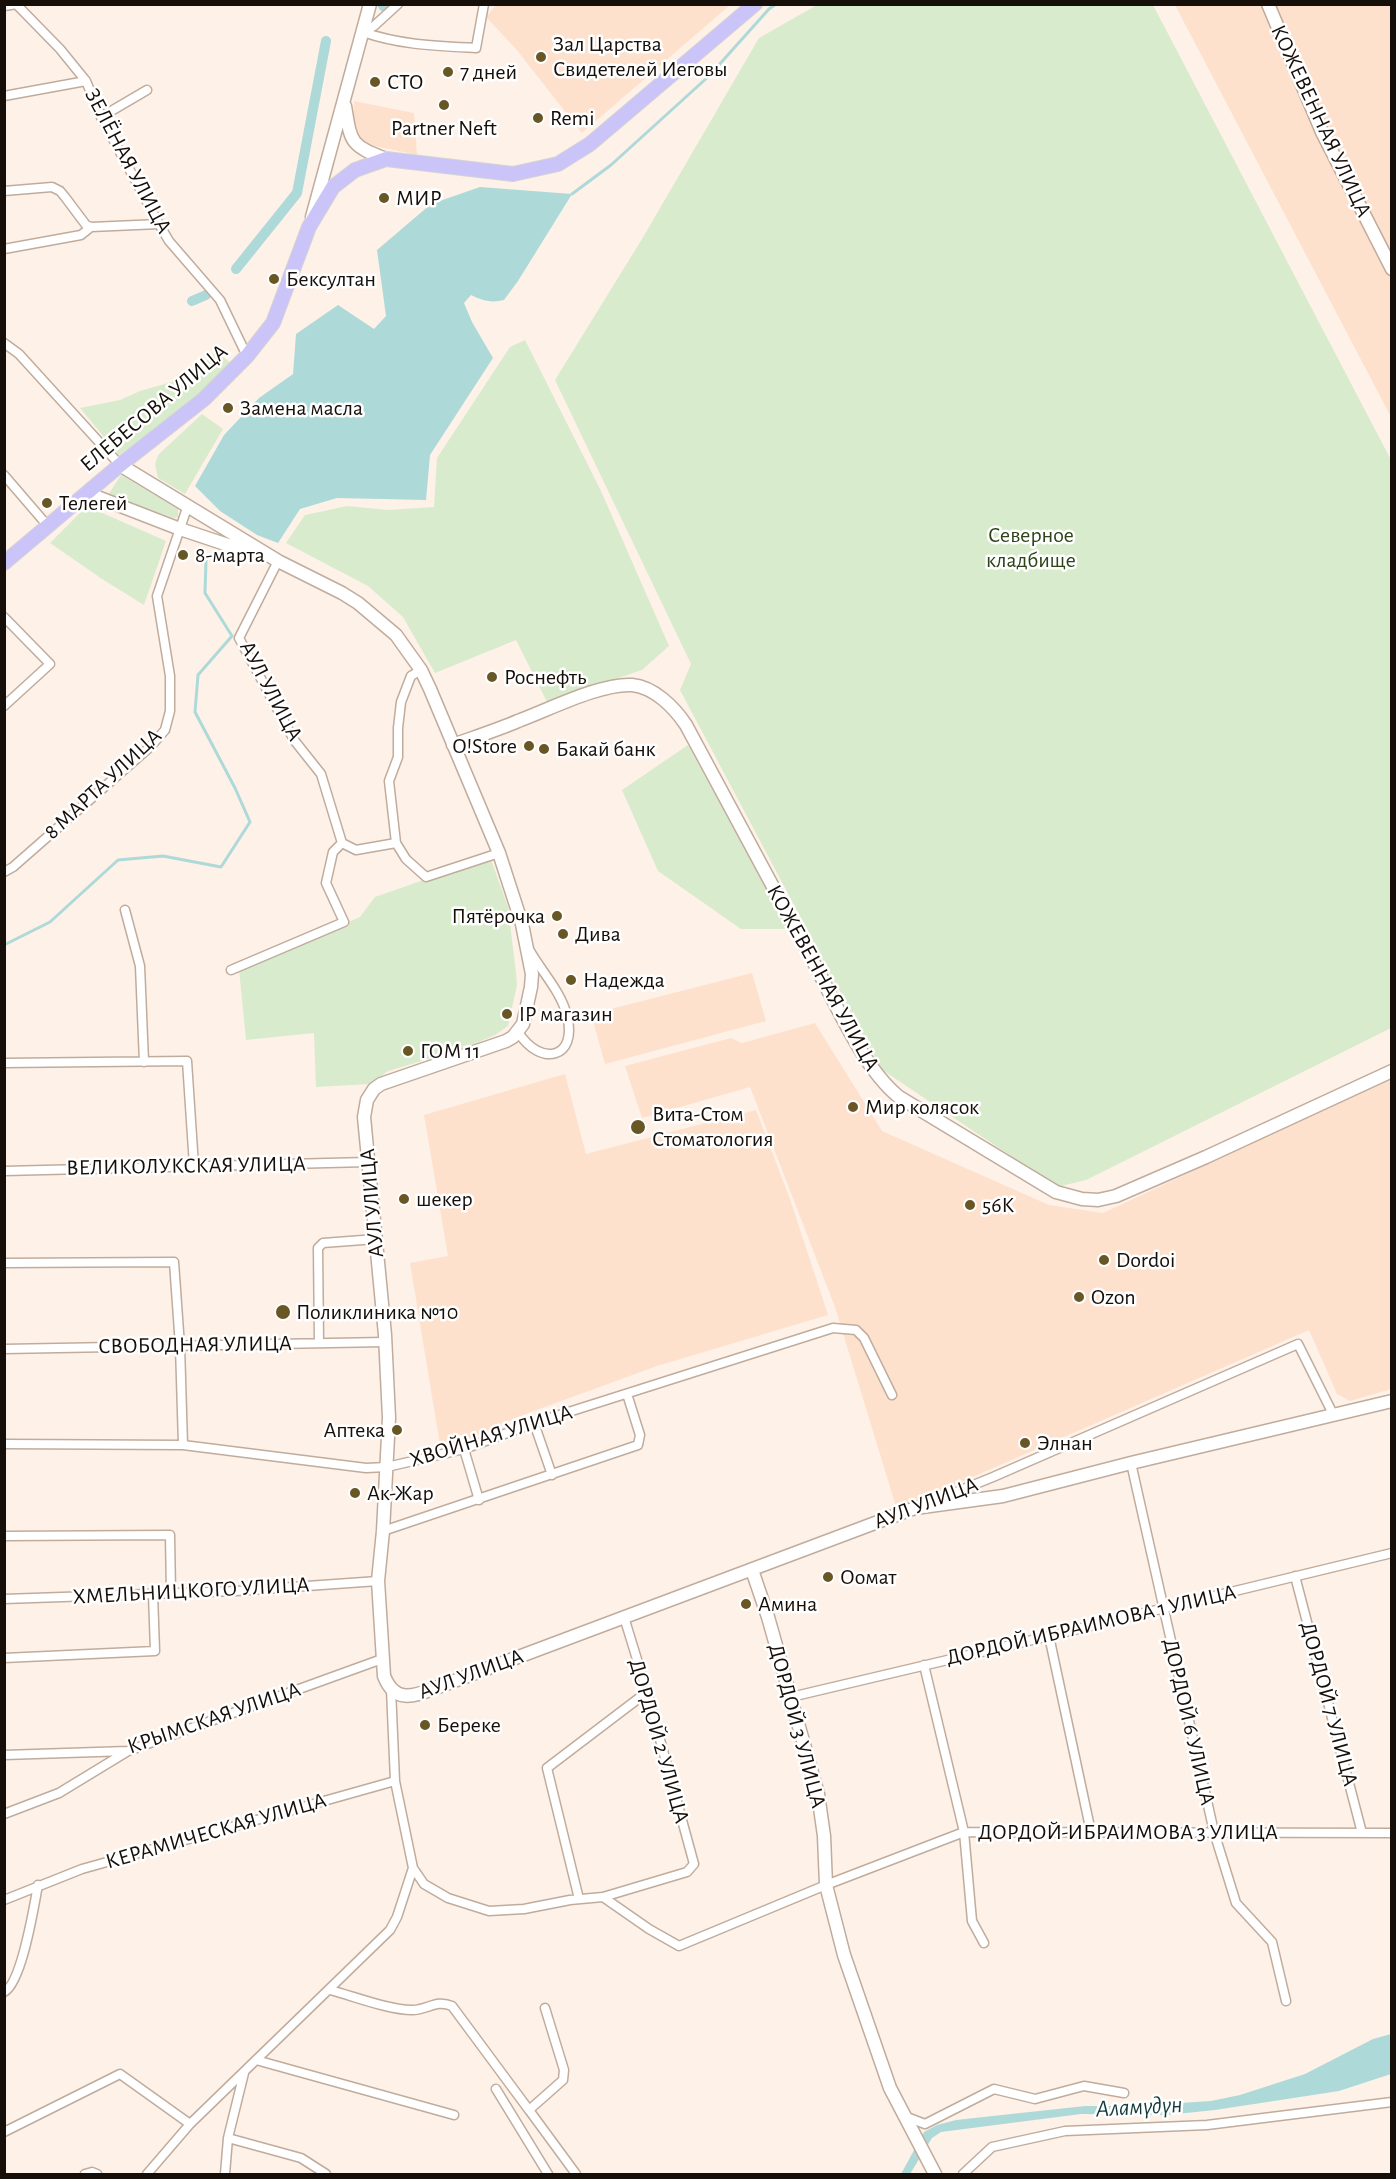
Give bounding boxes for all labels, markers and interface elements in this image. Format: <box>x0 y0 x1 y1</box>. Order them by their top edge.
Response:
street label: КОЖЕВЕННАЯ УЛИЦА <box>1265 21 1377 221</box>
place label: Зал Царства Свидетелей Иеговы <box>553 31 728 82</box>
marker: Зал Царства Свидетелей Иеговы <box>534 50 548 64</box>
place label: 7 дней <box>460 59 517 85</box>
marker: 7 дней <box>441 65 455 79</box>
place label: СТО <box>387 69 424 95</box>
marker: СТО <box>368 75 382 89</box>
street label: ЗЕЛЁНАЯ УЛИЦА <box>79 84 177 238</box>
marker: Partner Neft <box>437 98 451 112</box>
place label: Remi <box>550 105 594 131</box>
marker: Remi <box>531 111 545 125</box>
place label: Partner Neft <box>391 115 497 141</box>
place label: МИР <box>396 185 441 211</box>
marker: МИР <box>377 191 391 205</box>
place label: Бексултан <box>286 266 376 292</box>
marker: Бексултан <box>267 272 281 286</box>
street label: ЕЛЕБЕСОВА УЛИЦА <box>75 339 233 477</box>
place label: Замена масла <box>240 395 363 421</box>
marker: Замена масла <box>221 401 235 415</box>
place label: Телегей <box>59 490 127 516</box>
marker: Телегей <box>40 496 54 510</box>
park label: Северное кладбище <box>986 522 1076 574</box>
place label: 8-марта <box>195 542 265 568</box>
marker: 8-марта <box>176 548 190 562</box>
street label: АУЛ УЛИЦА <box>234 637 308 745</box>
place label: Роснефть <box>504 664 586 690</box>
marker: Роснефть <box>485 670 499 684</box>
street label: 8 МАРТА УЛИЦА <box>39 723 167 845</box>
place label: O!Store <box>452 733 517 759</box>
place label: Бакай банк <box>556 736 656 762</box>
marker: O!Store <box>522 739 536 753</box>
marker: Бакай банк <box>537 742 551 756</box>
street label: КОЖЕВЕННАЯ УЛИЦА <box>761 880 885 1076</box>
place label: Пятёрочка <box>451 903 545 929</box>
marker: Пятёрочка <box>550 909 564 923</box>
place label: Дива <box>575 921 621 947</box>
marker: Дива <box>556 927 570 941</box>
place label: Надежда <box>583 967 665 993</box>
marker: Надежда <box>564 973 578 987</box>
place label: IP магазин <box>519 1001 613 1027</box>
marker: IP магазин <box>500 1007 514 1021</box>
place label: ГОМ 11 <box>420 1038 480 1064</box>
marker: ГОМ 11 <box>401 1044 415 1058</box>
place label: Мир колясок <box>865 1094 979 1120</box>
marker: Мир колясок <box>846 1100 860 1114</box>
place label: Вита-Стом Стоматология <box>652 1101 773 1152</box>
marker: Вита-Стом Стоматология <box>629 1118 647 1136</box>
street label: АУЛ УЛИЦА <box>354 1147 390 1259</box>
street label: ВЕЛИКОЛУКСКАЯ УЛИЦА <box>66 1151 306 1181</box>
place label: шекер <box>416 1186 473 1212</box>
marker: шекер <box>397 1192 411 1206</box>
place label: 56К <box>982 1192 1014 1218</box>
marker: 56К <box>963 1198 977 1212</box>
place label: Dordoi <box>1116 1247 1175 1273</box>
marker: Dordoi <box>1097 1253 1111 1267</box>
place label: Ozon <box>1091 1284 1136 1310</box>
marker: Ozon <box>1072 1290 1086 1304</box>
place label: Поликлиника №10 <box>296 1299 458 1325</box>
marker: Поликлиника №10 <box>274 1303 292 1321</box>
street label: СВОБОДНАЯ УЛИЦА <box>98 1330 292 1360</box>
street label: ХВОЙНАЯ УЛИЦА <box>406 1399 576 1473</box>
place label: Аптека <box>324 1417 385 1443</box>
marker: Аптека <box>390 1423 404 1437</box>
place label: Элнан <box>1037 1430 1093 1456</box>
marker: Элнан <box>1018 1436 1032 1450</box>
street label: АУЛ УЛИЦА <box>870 1471 982 1535</box>
place label: Ак-Жар <box>367 1480 434 1506</box>
marker: Ак-Жар <box>348 1486 362 1500</box>
place label: Оомат <box>840 1564 896 1590</box>
marker: Оомат <box>821 1570 835 1584</box>
street label: ХМЕЛЬНИЦКОГО УЛИЦА <box>72 1572 310 1610</box>
street label: ДОРДОЙ ИБРАИМОВА 1 УЛИЦА <box>943 1579 1239 1671</box>
place label: Амина <box>758 1591 817 1617</box>
marker: Амина <box>739 1597 753 1611</box>
street label: ДОРДОЙ 7 УЛИЦА <box>1294 1619 1364 1789</box>
street label: ДОРДОЙ 6 УЛИЦА <box>1157 1636 1221 1808</box>
street label: ДОРДОЙ 3 УЛИЦА <box>762 1641 832 1811</box>
street label: АУЛ УЛИЦА <box>415 1643 527 1705</box>
street label: ДОРДОЙ 2 УЛИЦА <box>623 1656 695 1826</box>
street label: КРЫМСКАЯ УЛИЦА <box>124 1676 304 1760</box>
place label: Береке <box>437 1712 501 1738</box>
marker: Береке <box>418 1718 432 1732</box>
street label: КЕРАМИЧЕСКАЯ УЛИЦА <box>103 1787 329 1875</box>
street label: ДОРДОЙ-ИБРАИМОВА 3 УЛИЦА <box>978 1819 1278 1845</box>
water label: Аламүдүн <box>1095 2090 1183 2124</box>

